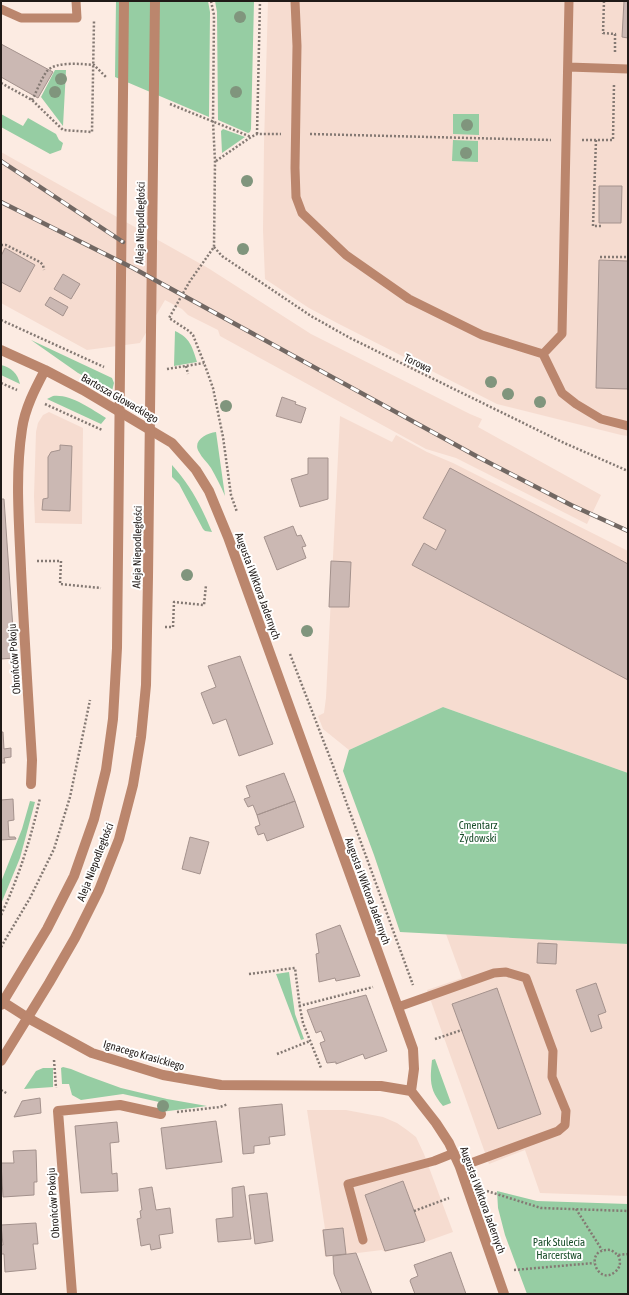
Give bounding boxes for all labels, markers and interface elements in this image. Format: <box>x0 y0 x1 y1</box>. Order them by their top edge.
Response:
street label: Aleja Niepodległości <box>133 181 147 265</box>
street label: Torowa <box>402 351 434 375</box>
street label: Bartosza Głowackiego <box>79 371 161 425</box>
street label: Aleja Niepodległości <box>130 505 144 589</box>
street label: Augusta i Wiktora Jadernych <box>233 531 283 641</box>
street label: Obrońców Pokoju <box>6 623 22 695</box>
park label: Cmentarz Żydowski <box>459 819 497 844</box>
street label: Aleja Niepodległości <box>75 821 115 903</box>
street label: Augusta i Wiktora Jadernych <box>343 836 393 946</box>
street label: Ignacego Krasickiego <box>102 1038 186 1072</box>
street label: Augusta i Wiktora Jadernych <box>458 1145 508 1255</box>
street label: Obrońców Pokoju <box>45 1167 61 1239</box>
park label: Park Stulecia Harcerstwa <box>533 1236 585 1261</box>

